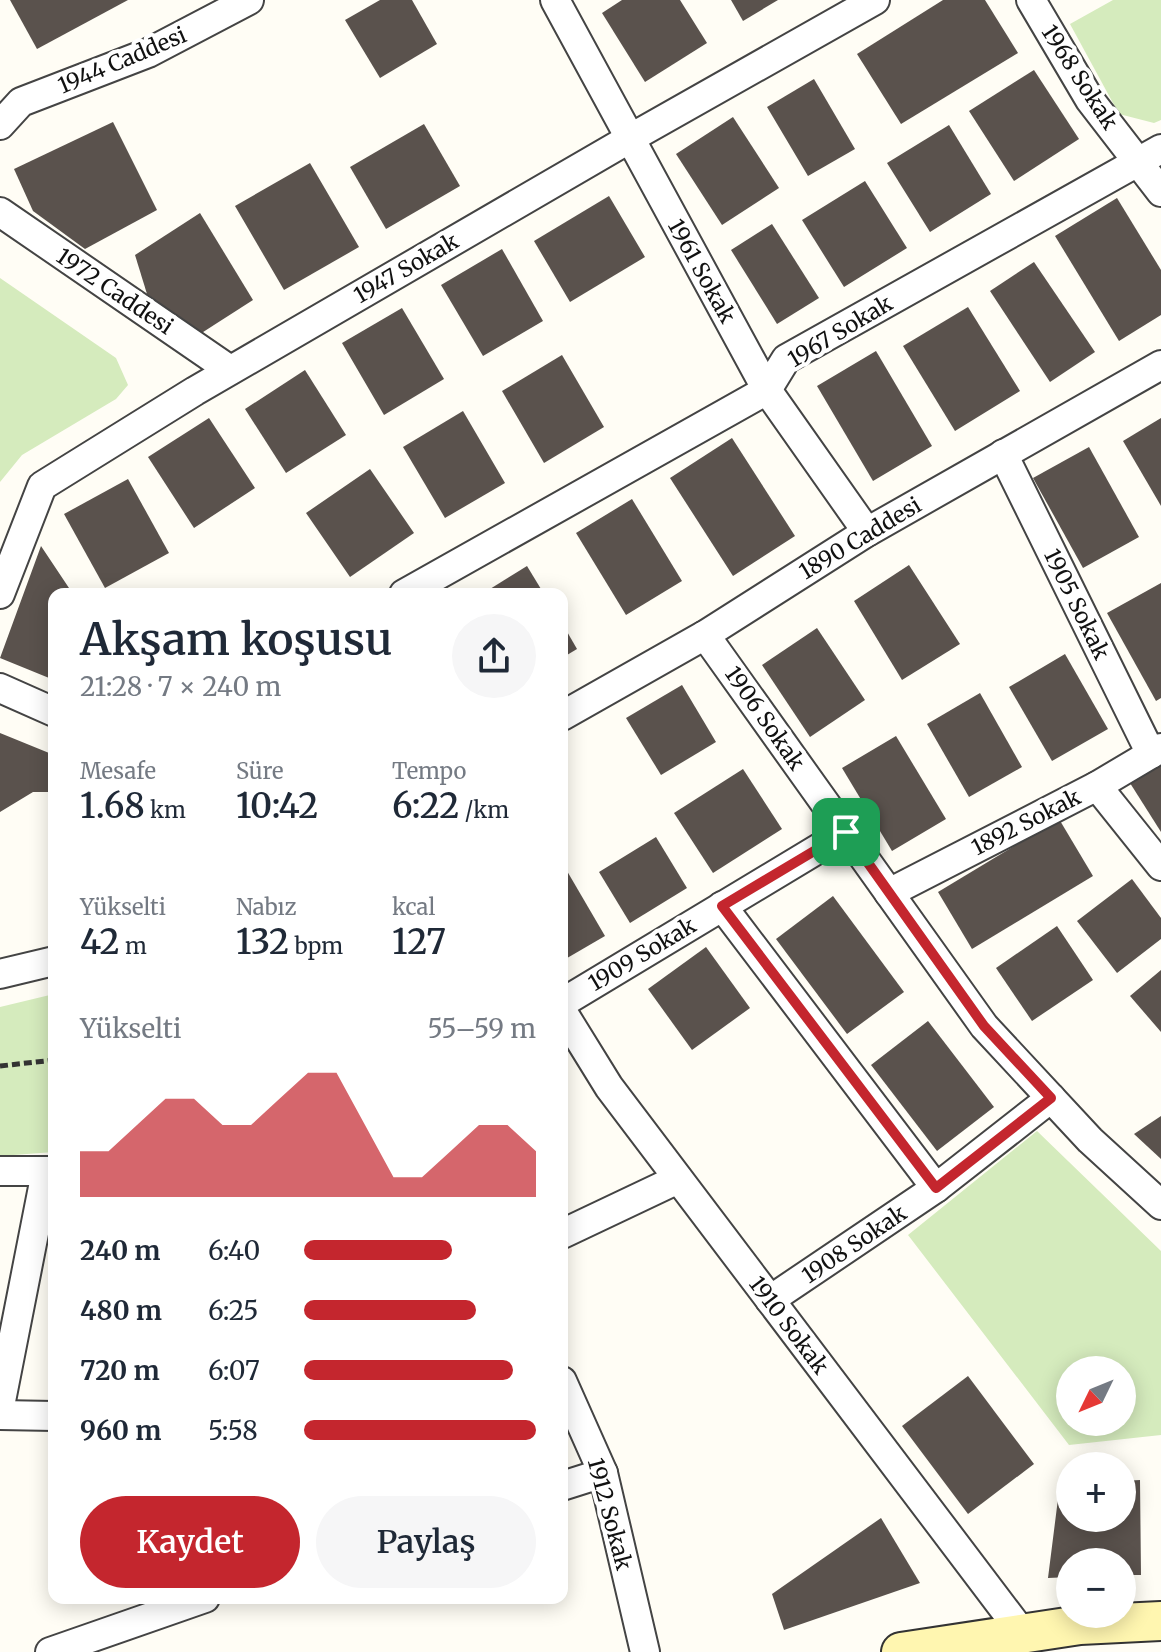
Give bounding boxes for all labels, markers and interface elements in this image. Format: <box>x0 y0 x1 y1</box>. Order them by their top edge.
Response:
street label: 1968 Sokak <box>1036 19 1124 135</box>
street label: 1944 Caddesi <box>54 20 190 100</box>
street label: 1961 Sokak <box>662 214 742 328</box>
street label: 1947 Sokak <box>349 227 463 309</box>
street label: 1972 Caddesi <box>51 242 179 340</box>
street label: 1967 Sokak <box>783 289 897 373</box>
street label: 1890 Caddesi <box>794 491 926 585</box>
street label: 1905 Sokak <box>1038 544 1116 664</box>
text: Akşam koşusu <box>80 612 393 667</box>
button: share <box>452 614 536 698</box>
street label: 1906 Sokak <box>719 661 811 775</box>
text: 21:28 · 7 × 240 m <box>80 670 281 703</box>
text: Mesafe <box>80 757 156 785</box>
text: Süre <box>236 757 283 785</box>
text: Tempo <box>392 757 466 785</box>
street label: 1892 Sokak <box>967 783 1085 861</box>
text: 1.68 <box>80 785 145 827</box>
text: 10:42 <box>236 785 318 827</box>
text: 6:22 <box>392 785 459 827</box>
text: km <box>145 796 186 824</box>
text: /km <box>459 796 509 824</box>
pin <box>812 798 880 866</box>
icon: arrive <box>824 810 868 854</box>
text: Yükselti <box>80 893 166 921</box>
text: Nabız <box>236 893 297 921</box>
text: kcal <box>392 893 435 921</box>
street label: 1909 Sokak <box>583 911 701 997</box>
text: 42 <box>80 921 120 963</box>
text: 132 <box>236 921 289 963</box>
text: 127 <box>392 921 446 963</box>
text: m <box>120 932 147 960</box>
text: bpm <box>289 932 343 960</box>
text: Yükselti <box>80 1012 181 1045</box>
text: 55–59 m <box>428 1012 536 1045</box>
street label: 1908 Sokak <box>796 1199 912 1289</box>
text: 240 m <box>80 1234 161 1267</box>
text: 6:40 <box>208 1234 260 1267</box>
street label: 1910 Sokak <box>743 1271 835 1380</box>
text: 480 m <box>80 1294 162 1327</box>
text: 6:25 <box>208 1294 259 1327</box>
text: 720 m <box>80 1354 160 1387</box>
text: 6:07 <box>208 1354 260 1387</box>
north arrow <box>1056 1356 1136 1436</box>
map controls <box>1056 1356 1136 1628</box>
text: 960 m <box>80 1414 161 1447</box>
text: 5:58 <box>208 1414 258 1447</box>
button: + <box>1056 1452 1136 1532</box>
street label: 1912 Sokak <box>582 1455 638 1573</box>
button: Kaydet <box>80 1496 300 1588</box>
button: Paylaş <box>316 1496 536 1588</box>
button: − <box>1056 1548 1136 1628</box>

